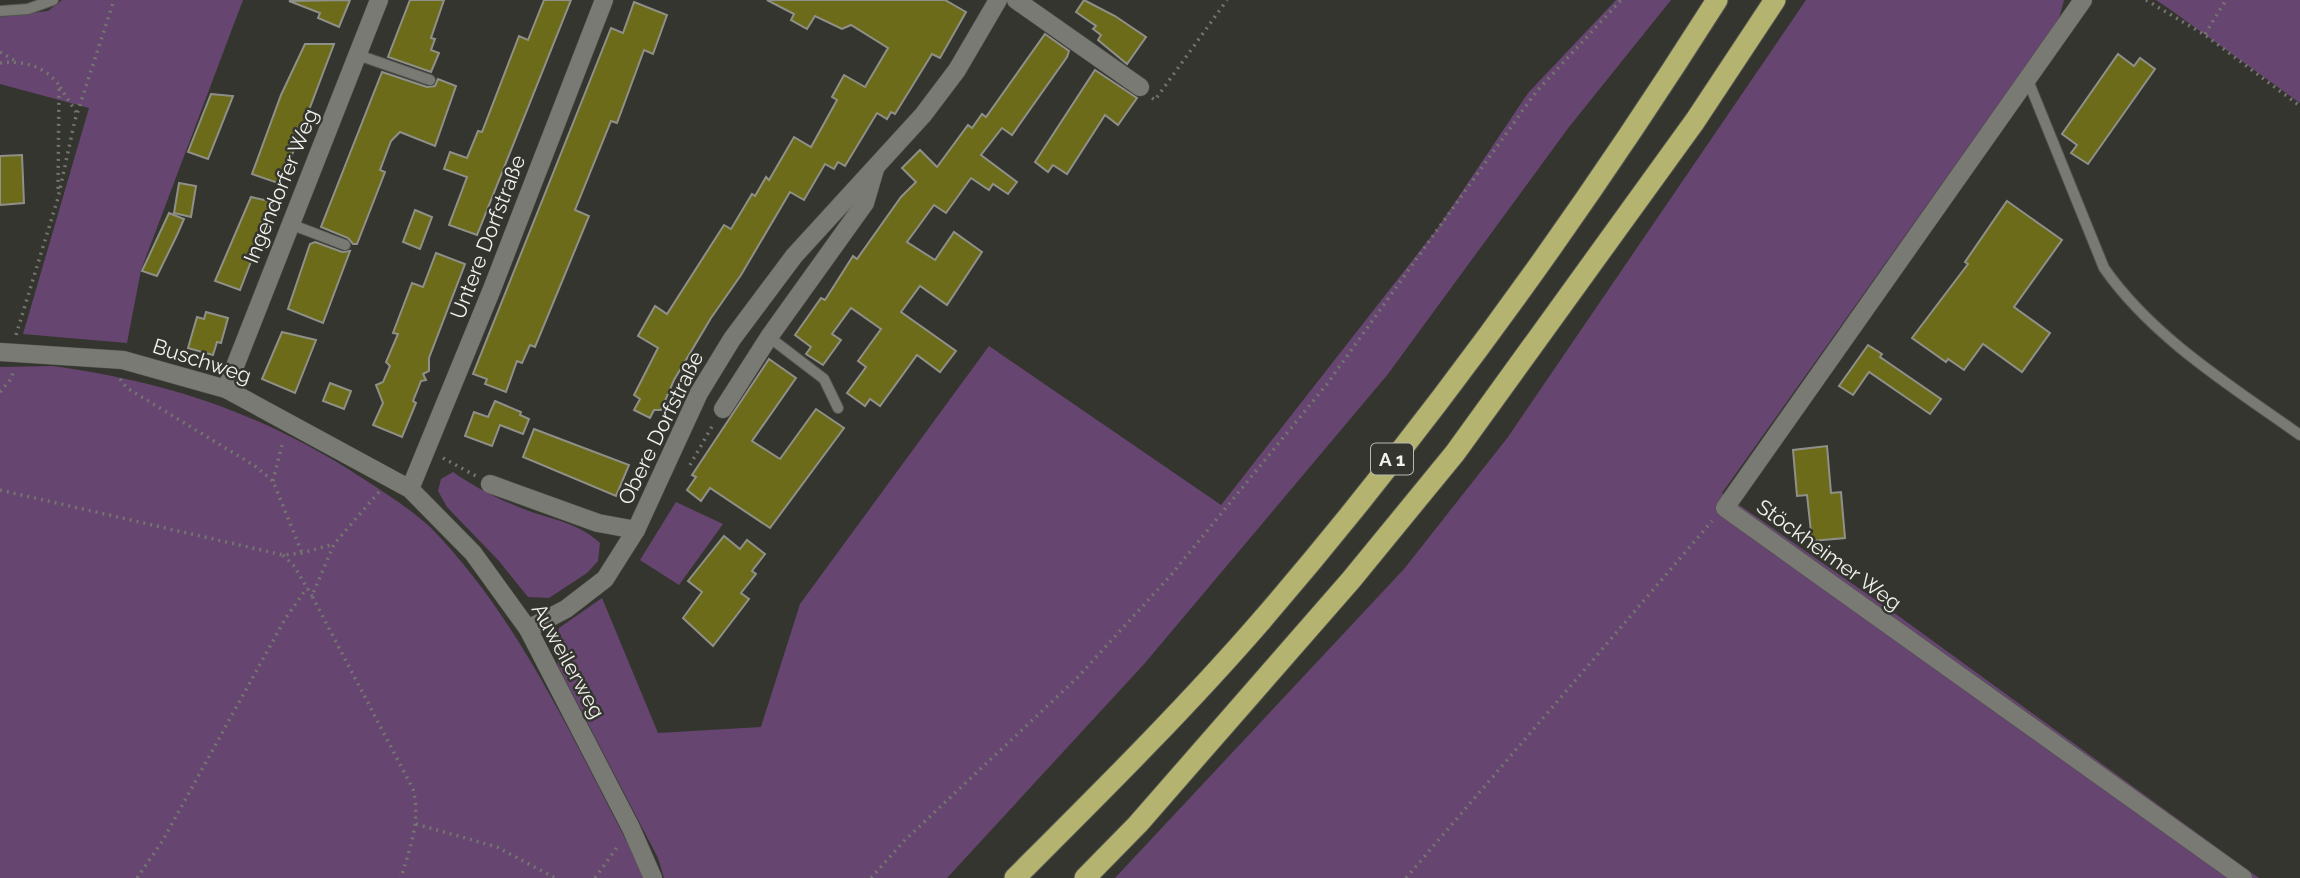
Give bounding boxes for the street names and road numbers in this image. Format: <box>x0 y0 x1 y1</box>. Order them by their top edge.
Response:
street label: Ingendorfer Weg <box>238 105 323 267</box>
street label: Untere Dorfstraße <box>445 151 530 322</box>
street label: Buschweg <box>150 333 255 388</box>
street label: Obere Dorfstraße <box>613 347 708 509</box>
road number: A 1 <box>1371 444 1413 474</box>
street label: Stöckheimer Weg <box>1752 494 1907 615</box>
street label: Auweilerweg <box>527 599 610 723</box>

